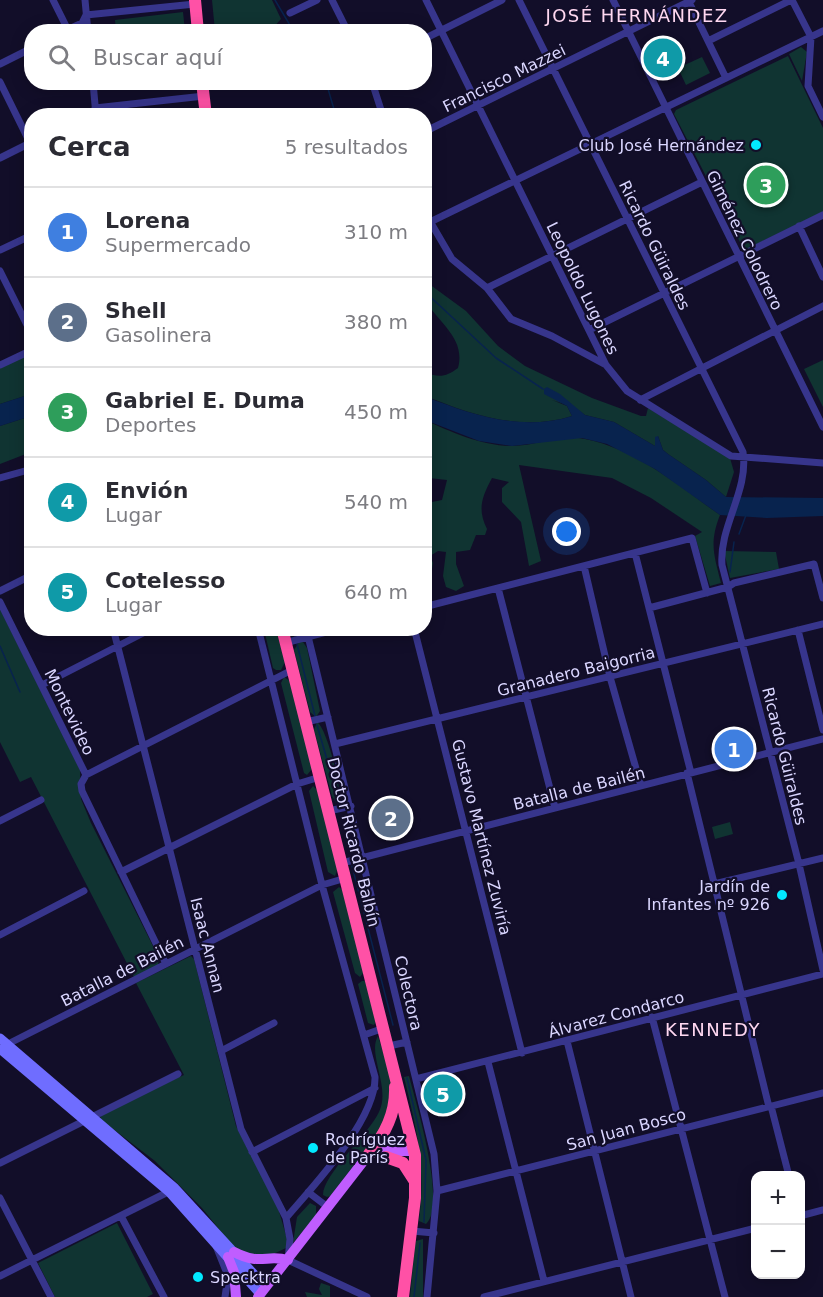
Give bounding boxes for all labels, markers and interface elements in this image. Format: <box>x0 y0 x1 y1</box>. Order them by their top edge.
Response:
district label: JOSÉ HERNÁNDEZ <box>544 5 729 26</box>
search box <box>24 24 432 90</box>
pin: 4 <box>644 36 682 80</box>
street label: Francisco Mazzei <box>440 40 569 116</box>
icon: search <box>45 41 78 74</box>
text: Buscar aquí <box>93 45 223 70</box>
text: Cerca <box>48 132 131 162</box>
text: 5 resultados <box>285 135 408 159</box>
place label: Club José Hernández <box>579 136 744 155</box>
marker: Club José Hernández <box>749 138 763 152</box>
pin: 3 <box>746 162 786 207</box>
street label: Giménez Colodrero <box>702 167 787 313</box>
street label: Ricardo Güiraldes <box>615 177 694 313</box>
text: Lorena <box>105 208 190 233</box>
street label: Leopoldo Lugones <box>542 219 623 357</box>
text: 1 <box>61 220 74 244</box>
text: 310 m <box>344 220 408 244</box>
text: Supermercado <box>105 233 251 257</box>
text: Shell <box>105 298 167 323</box>
text: 2 <box>61 310 74 334</box>
text: 380 m <box>344 310 408 334</box>
text: Gasolinera <box>105 323 212 347</box>
text: Gabriel E. Duma <box>105 388 305 413</box>
text: 3 <box>61 400 74 424</box>
text: 450 m <box>344 400 408 424</box>
text: Deportes <box>105 413 196 437</box>
text: Envión <box>105 478 188 503</box>
text: 4 <box>61 490 74 514</box>
text: 540 m <box>344 490 408 514</box>
text: Lugar <box>105 503 162 527</box>
your location <box>552 517 581 546</box>
text: Cotelesso <box>105 568 225 593</box>
text: 5 <box>61 580 74 604</box>
text: 640 m <box>344 580 408 604</box>
text: Lugar <box>105 593 162 617</box>
street label: Granadero Baigorria <box>495 643 657 700</box>
street label: Montevideo <box>41 666 99 758</box>
street label: Ricardo Güiraldes <box>758 685 811 827</box>
pin: 1 <box>714 726 754 771</box>
street label: Gustavo Martínez Zuviría <box>448 737 515 937</box>
street label: Doctor Ricardo Balbín <box>323 755 384 929</box>
street label: Batalla de Bailén <box>511 763 647 814</box>
pin: 2 <box>372 796 410 840</box>
place label: Jardín de Infantes nº 926 <box>647 877 770 914</box>
marker: Jardín de Infantes nº 926 <box>775 888 789 902</box>
street label: Isaac Annan <box>186 895 229 995</box>
street label: Batalla de Bailén <box>58 932 187 1011</box>
street label: Colectora <box>391 954 426 1033</box>
street label: Álvarez Condarco <box>546 987 686 1042</box>
district label: KENNEDY <box>665 1019 761 1040</box>
pin: 5 <box>424 1072 462 1116</box>
street label: San Juan Bosco <box>564 1104 688 1155</box>
place label: Rodríguez de París <box>325 1130 405 1167</box>
marker: Rodríguez de París <box>306 1141 320 1155</box>
map controls <box>751 1171 805 1279</box>
button: + <box>751 1171 805 1225</box>
button: − <box>751 1225 805 1279</box>
place label: Specktra <box>210 1268 281 1287</box>
marker: Specktra <box>191 1270 205 1284</box>

